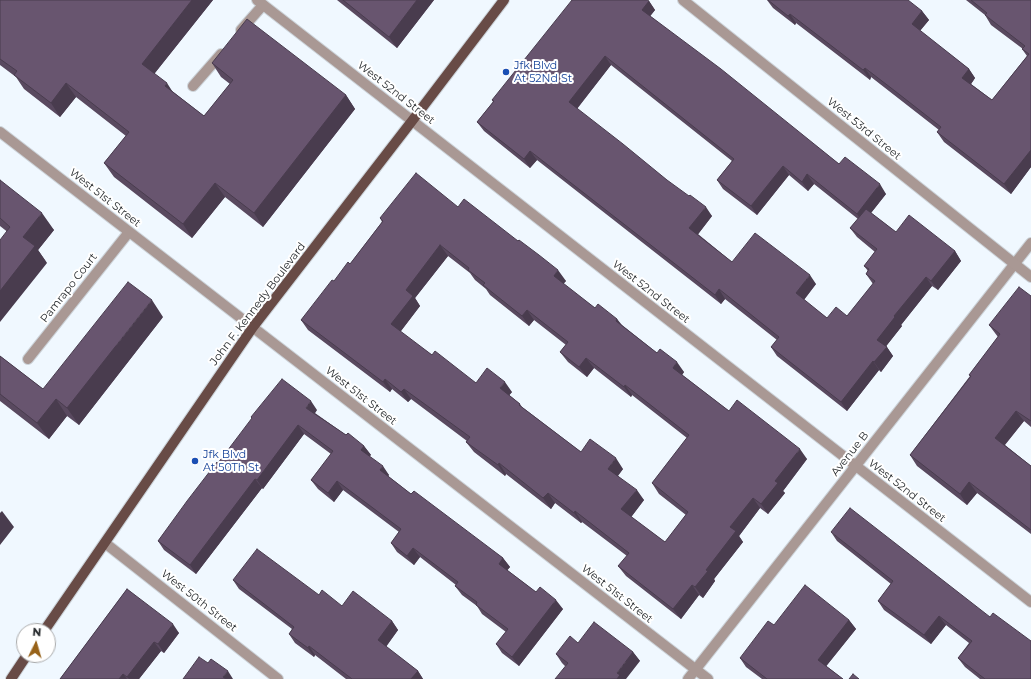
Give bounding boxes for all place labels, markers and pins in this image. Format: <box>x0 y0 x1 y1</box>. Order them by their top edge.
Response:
place label: Jfk Blvd At 52Nd St <box>514 59 572 85</box>
marker: Jfk Blvd At 52Nd St <box>501 67 511 77</box>
place label: Jfk Blvd At 50Th St <box>203 448 259 474</box>
marker: Jfk Blvd At 50Th St <box>190 456 200 466</box>

